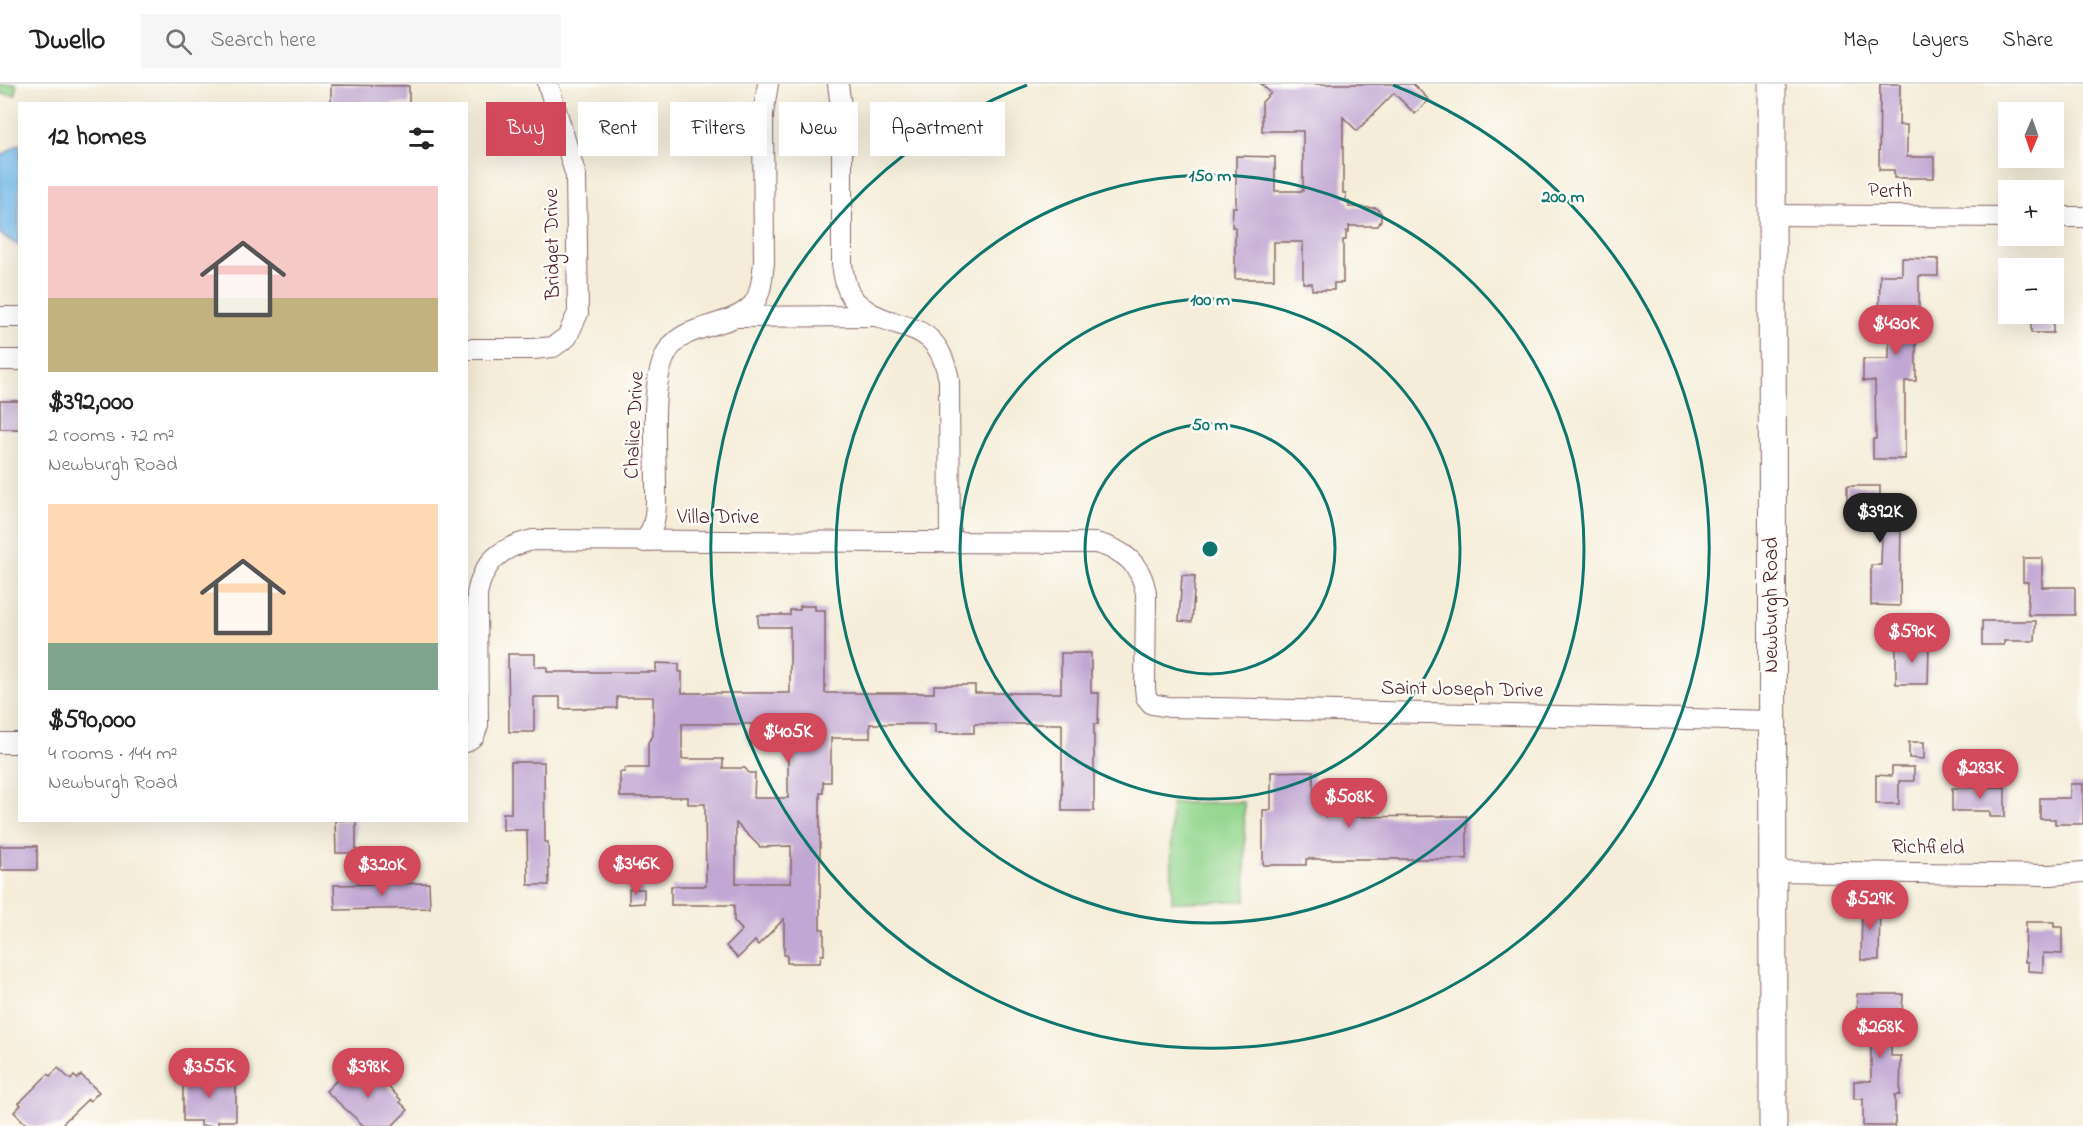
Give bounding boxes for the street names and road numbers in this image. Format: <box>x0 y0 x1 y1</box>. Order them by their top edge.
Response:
street label: Perth <box>1868 177 1912 207</box>
street label: Bridget Drive <box>537 188 571 301</box>
street label: Chalice Drive <box>617 370 653 480</box>
street label: Villa Drive <box>676 503 760 533</box>
street label: Newburgh Road <box>1757 537 1789 673</box>
street label: Saint Joseph Drive <box>1381 674 1544 706</box>
street label: Richfield <box>1891 832 1965 864</box>

